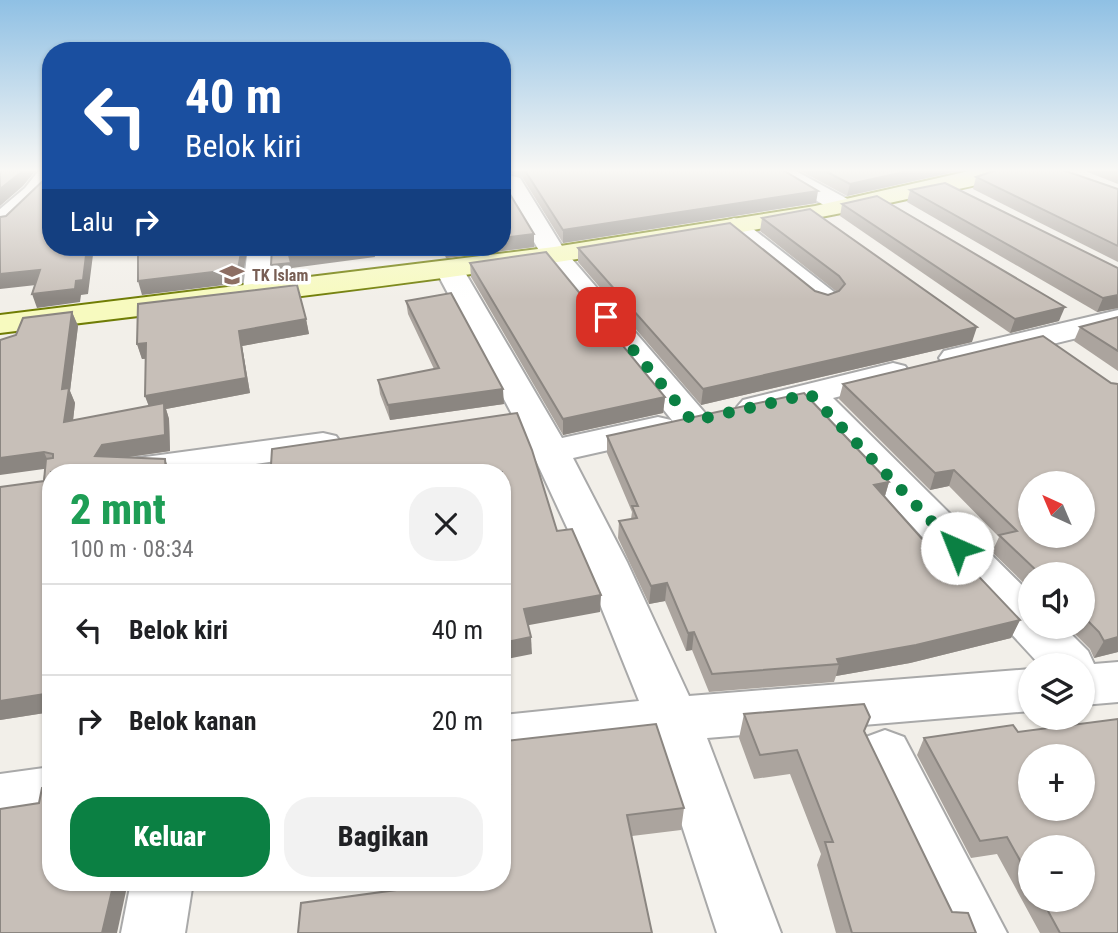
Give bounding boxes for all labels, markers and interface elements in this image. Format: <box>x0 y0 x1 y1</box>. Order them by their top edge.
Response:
text: 40 m <box>185 68 282 125</box>
icon: left <box>70 70 161 161</box>
text: Belok kiri <box>185 127 302 165</box>
icon: right <box>127 203 165 241</box>
text: Lalu <box>70 207 113 237</box>
school or university icon: TK Islam <box>218 261 246 289</box>
place label: TK Islam <box>252 266 308 285</box>
pin <box>576 287 636 347</box>
icon: arrive <box>587 298 625 336</box>
north arrow <box>1018 471 1096 548</box>
map controls <box>1018 471 1095 912</box>
text: 2 mnt <box>70 485 166 534</box>
button: close <box>409 487 483 561</box>
position arrow <box>920 511 994 585</box>
text: 100 m · 08:34 <box>70 536 194 563</box>
button: sound <box>1018 562 1095 639</box>
icon: left <box>70 611 108 649</box>
text: Belok kiri <box>129 615 228 645</box>
text: 40 m <box>432 615 483 645</box>
button: layers <box>1018 653 1095 730</box>
icon: right <box>70 702 108 740</box>
text: Belok kanan <box>129 706 256 736</box>
text: 20 m <box>432 706 483 736</box>
button: + <box>1018 744 1095 821</box>
button: Keluar <box>70 797 270 877</box>
button: Bagikan <box>284 797 483 877</box>
button: − <box>1018 835 1095 912</box>

